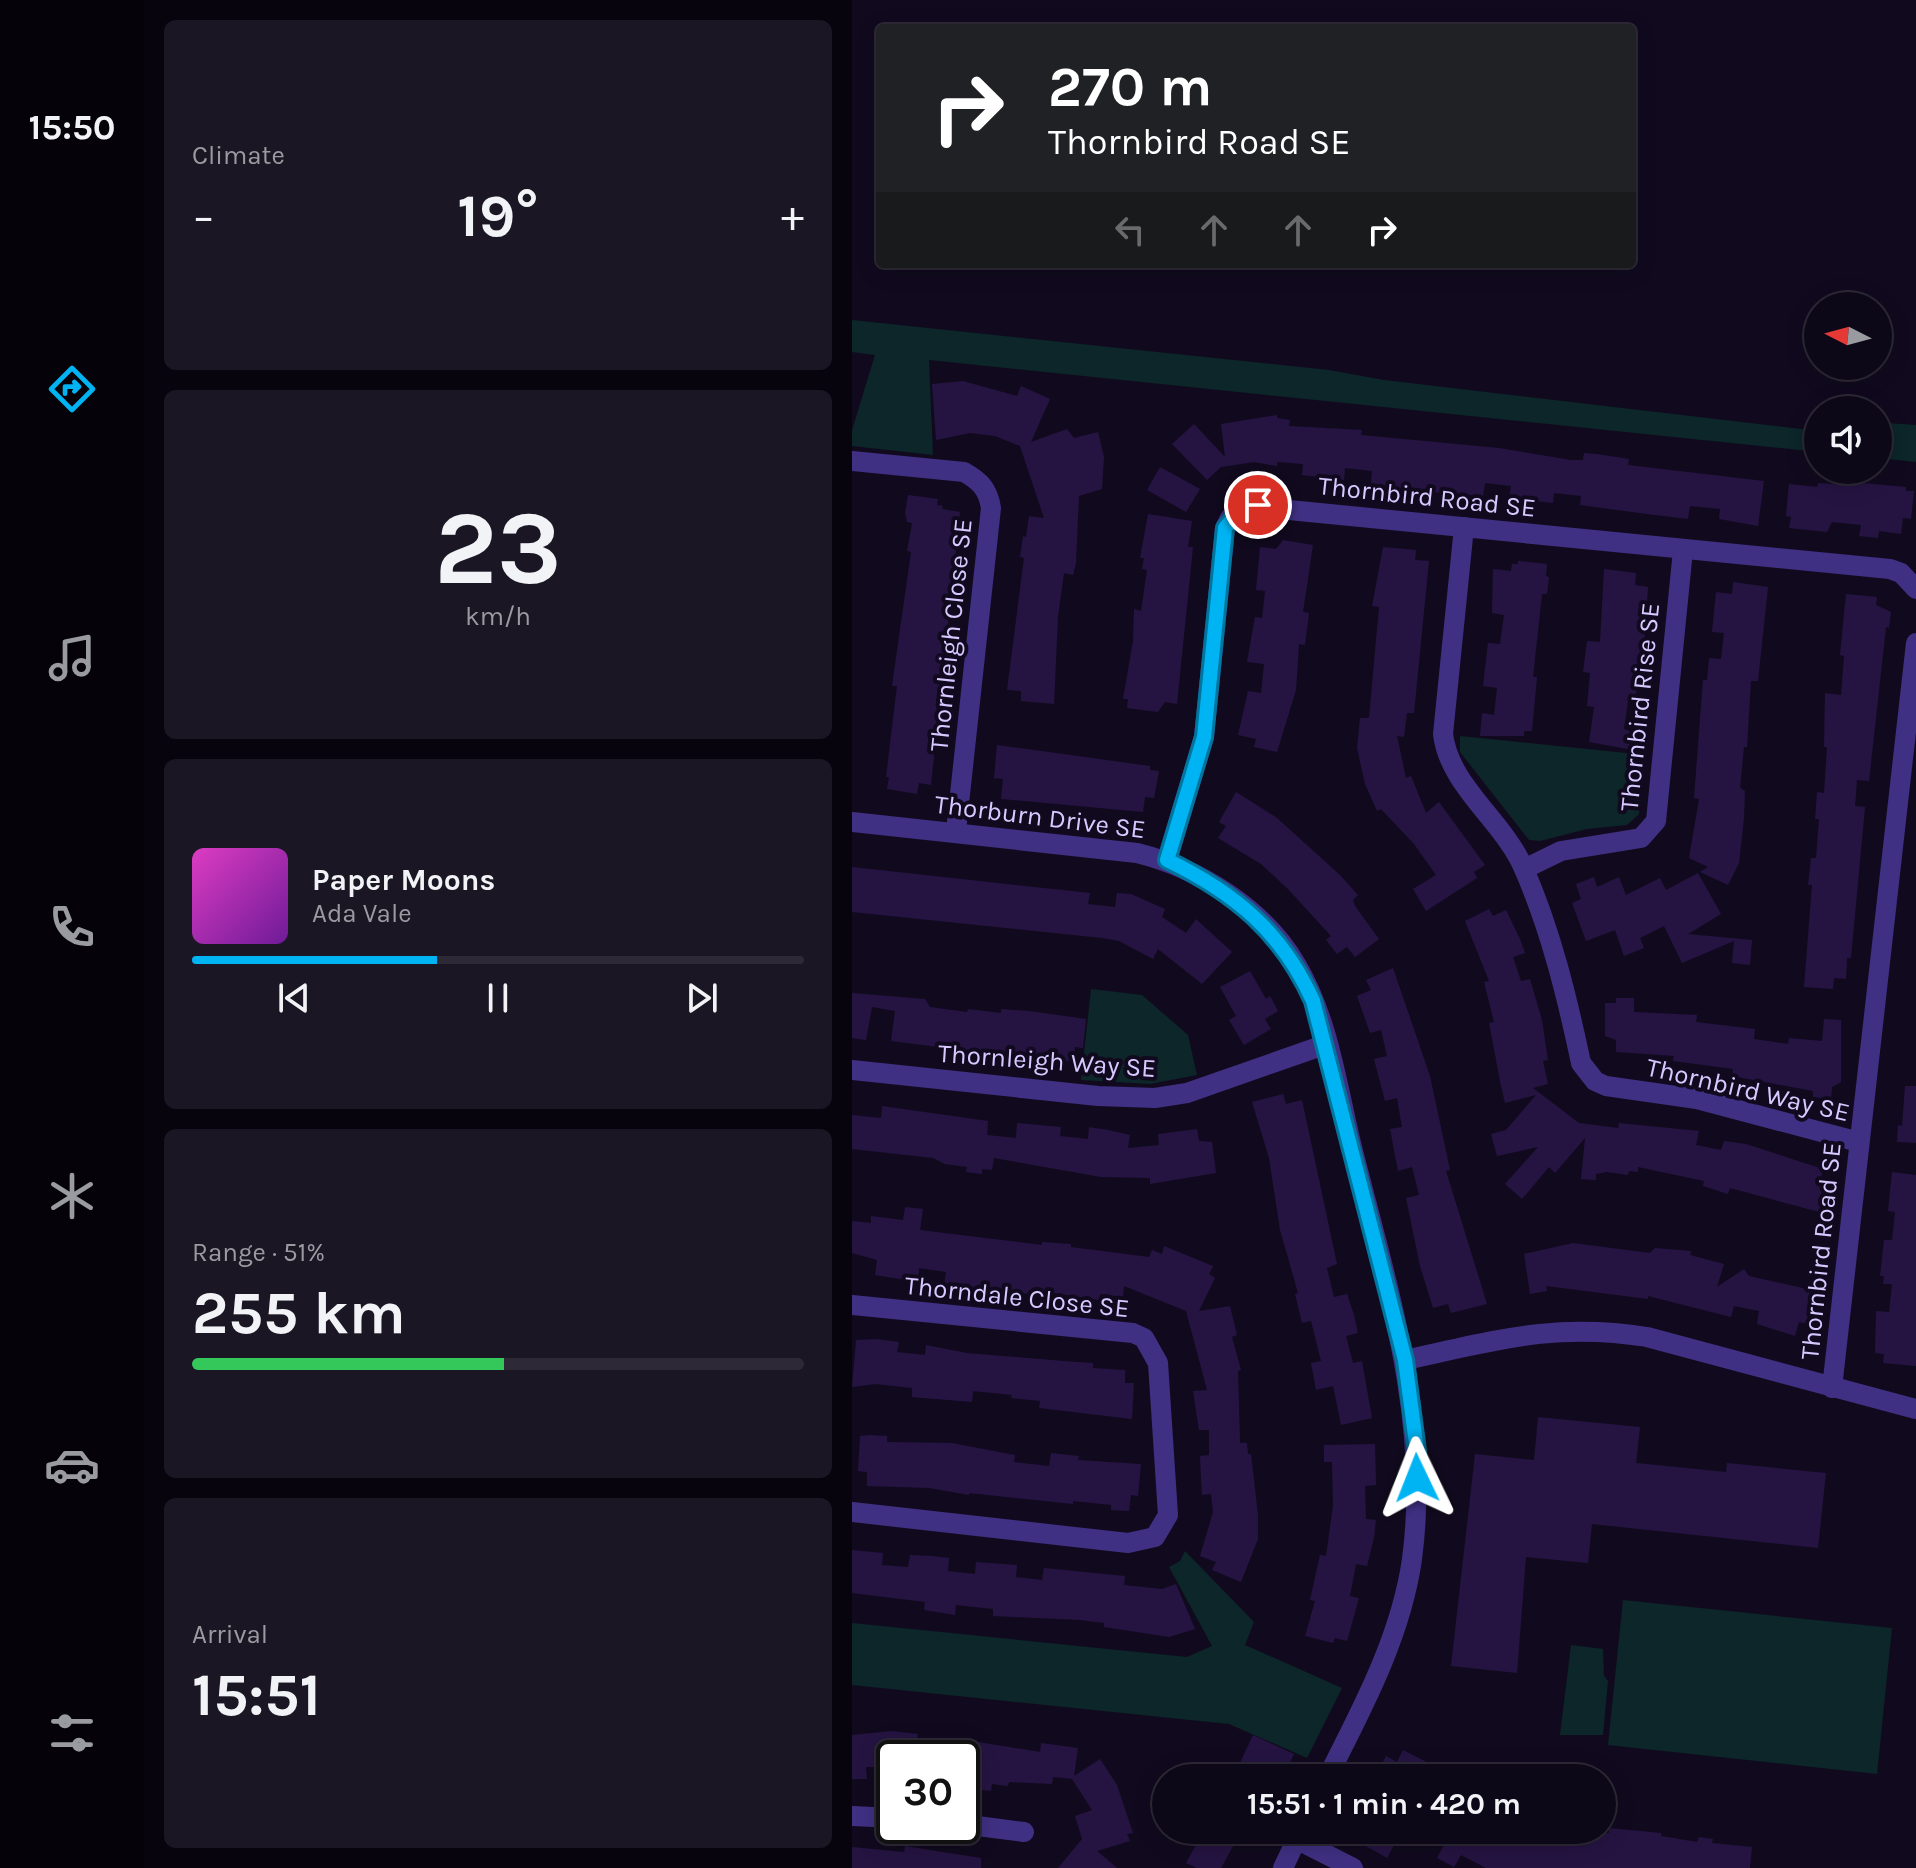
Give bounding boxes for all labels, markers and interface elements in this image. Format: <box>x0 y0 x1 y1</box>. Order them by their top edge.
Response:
text: 270 m <box>1048 54 1212 119</box>
icon: right <box>916 56 1020 160</box>
text: 15:50 <box>28 106 116 148</box>
text: Thornbird Road SE <box>1048 121 1351 163</box>
text: Climate <box>192 140 285 171</box>
text: 19° <box>457 181 539 251</box>
text: − <box>192 191 215 242</box>
text: + <box>781 191 804 242</box>
icon: left <box>1108 208 1152 252</box>
icon: ahead <box>1192 208 1236 252</box>
icon: ahead <box>1276 208 1320 252</box>
icon: right <box>1360 208 1404 252</box>
north arrow <box>1804 292 1892 380</box>
map controls <box>1804 292 1892 484</box>
icon: directions <box>44 361 100 417</box>
button: sound <box>1804 396 1892 484</box>
street label: Thornbird Road SE <box>1317 470 1537 524</box>
pin <box>1224 471 1292 539</box>
icon: arrive <box>1236 483 1280 527</box>
text: 23 <box>434 488 562 609</box>
street label: Thornleigh Close SE <box>923 517 979 753</box>
text: km/h <box>465 601 531 632</box>
street label: Thornbird Rise SE <box>1614 601 1666 813</box>
icon: music <box>44 630 100 686</box>
street label: Thorburn Drive SE <box>933 789 1147 845</box>
text: Paper Moons <box>312 862 495 898</box>
text: Ada Vale <box>312 898 412 929</box>
icon: phone <box>44 899 100 955</box>
icon: previous <box>272 976 316 1020</box>
icon: pause <box>476 976 520 1020</box>
icon: next <box>680 976 724 1020</box>
street label: Thornleigh Way SE <box>937 1038 1157 1084</box>
street label: Thornbird Way SE <box>1643 1052 1853 1128</box>
street label: Thornbird Road SE <box>1794 1141 1848 1361</box>
icon: climate <box>44 1168 100 1224</box>
text: Range · 51% <box>192 1237 325 1268</box>
street label: Thorndale Close SE <box>903 1270 1131 1324</box>
text: 255 km <box>192 1278 406 1348</box>
position arrow <box>1375 1436 1459 1520</box>
icon: car <box>44 1437 100 1493</box>
text: Arrival <box>192 1619 268 1650</box>
text: 15:51 <box>192 1660 321 1730</box>
icon: filters <box>44 1705 100 1761</box>
speed limit sign: 30 <box>876 1740 980 1844</box>
text: 15:51 · 1 min · 420 m <box>1247 1786 1521 1822</box>

